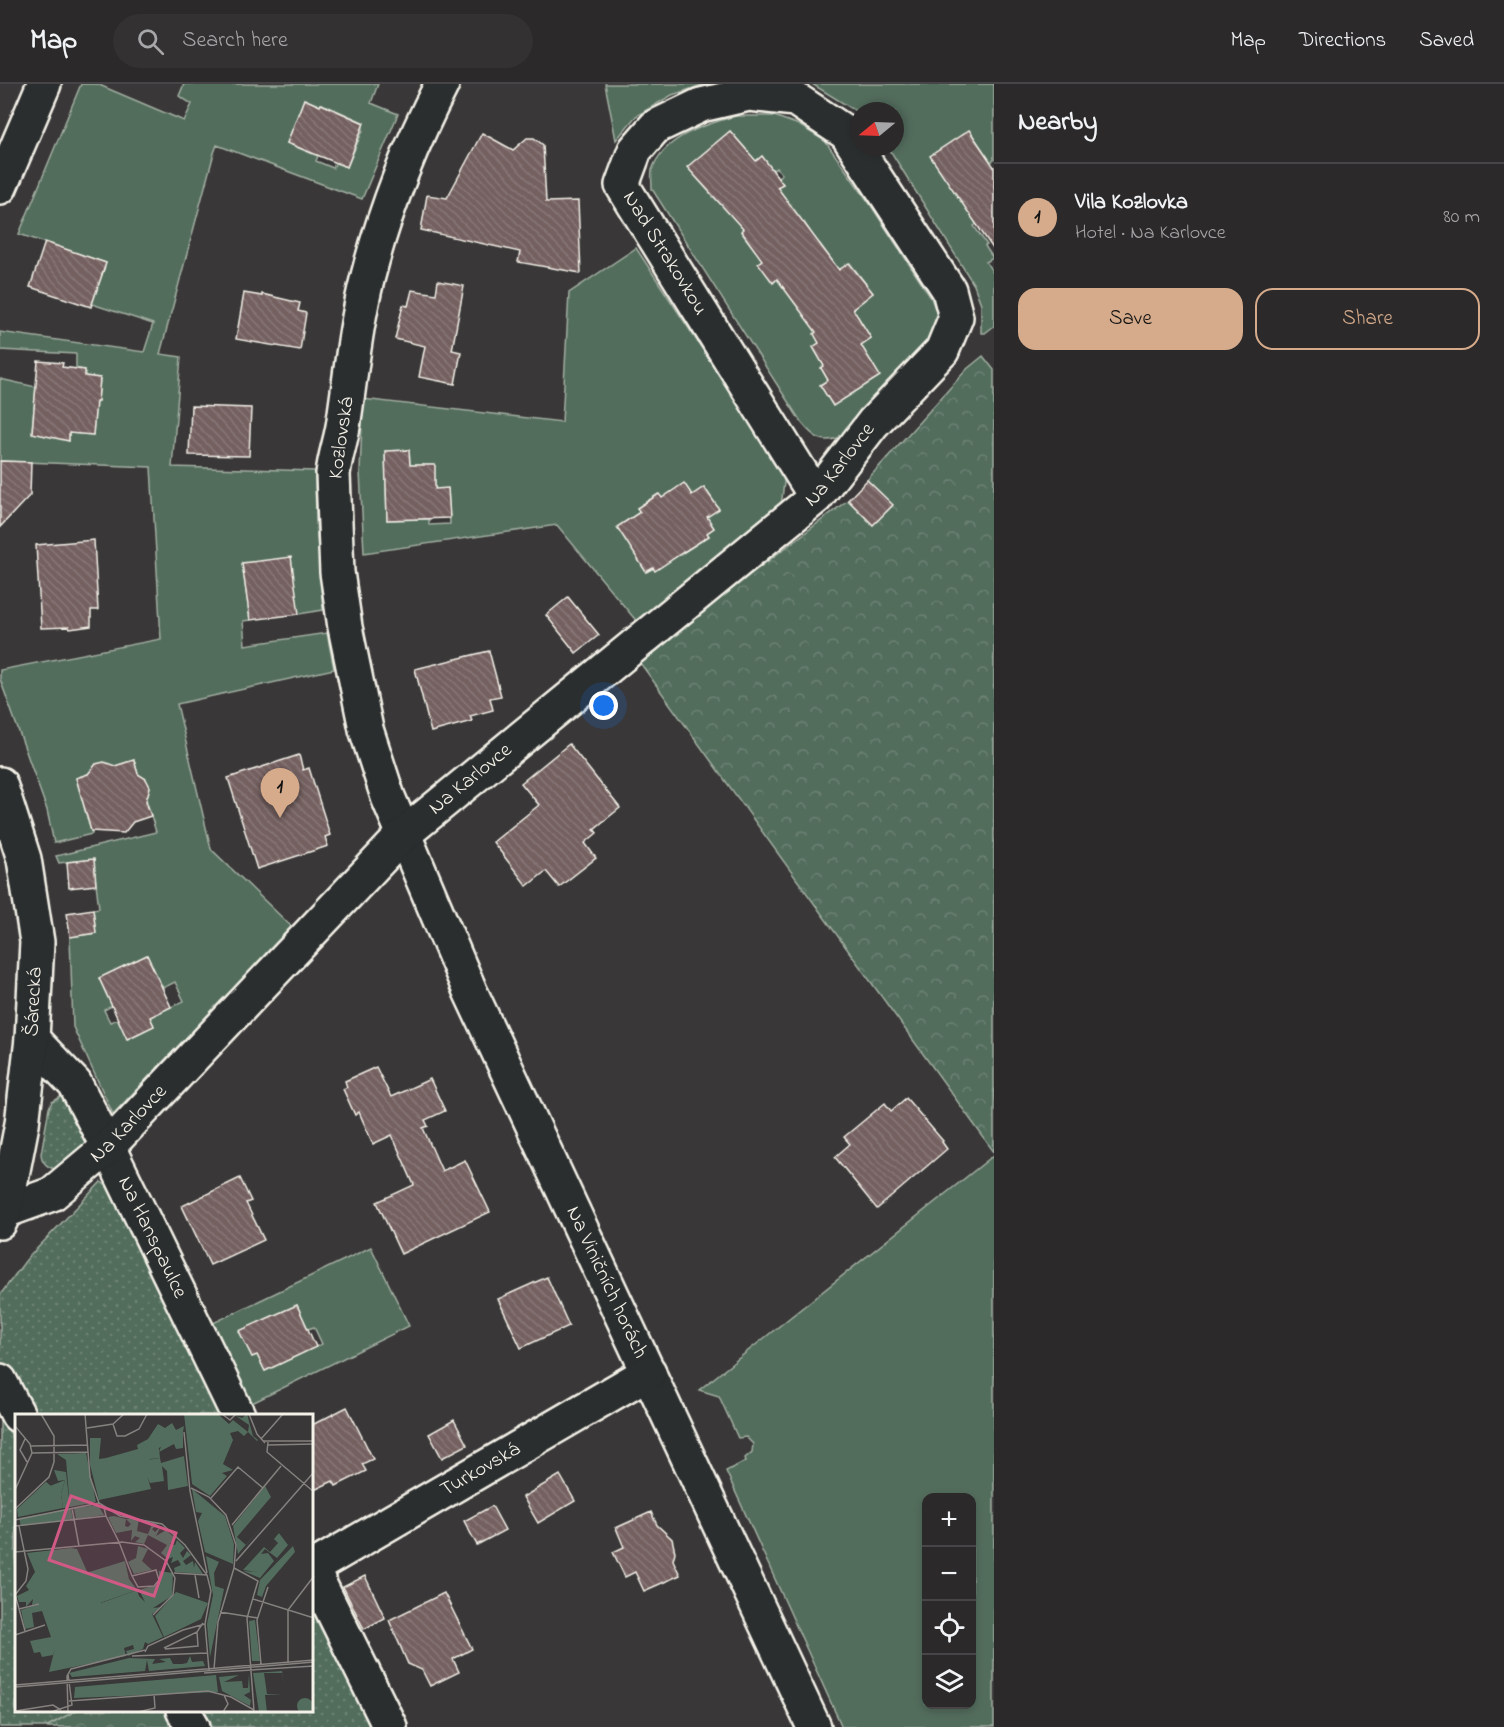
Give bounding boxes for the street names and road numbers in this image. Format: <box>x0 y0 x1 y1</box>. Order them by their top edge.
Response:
street label: Nad Strakovkou <box>615 186 715 321</box>
street label: Kozlovská <box>321 394 363 481</box>
street label: Na Karlovce <box>799 416 883 515</box>
street label: Na Karlovce <box>422 736 519 823</box>
street label: Šárecká <box>17 966 51 1037</box>
street label: Na Karlovce <box>84 1077 175 1171</box>
street label: Na Hanspaulce <box>110 1171 195 1304</box>
street label: Na Viničních horách <box>558 1201 655 1364</box>
street label: Turkovská <box>435 1435 526 1505</box>

